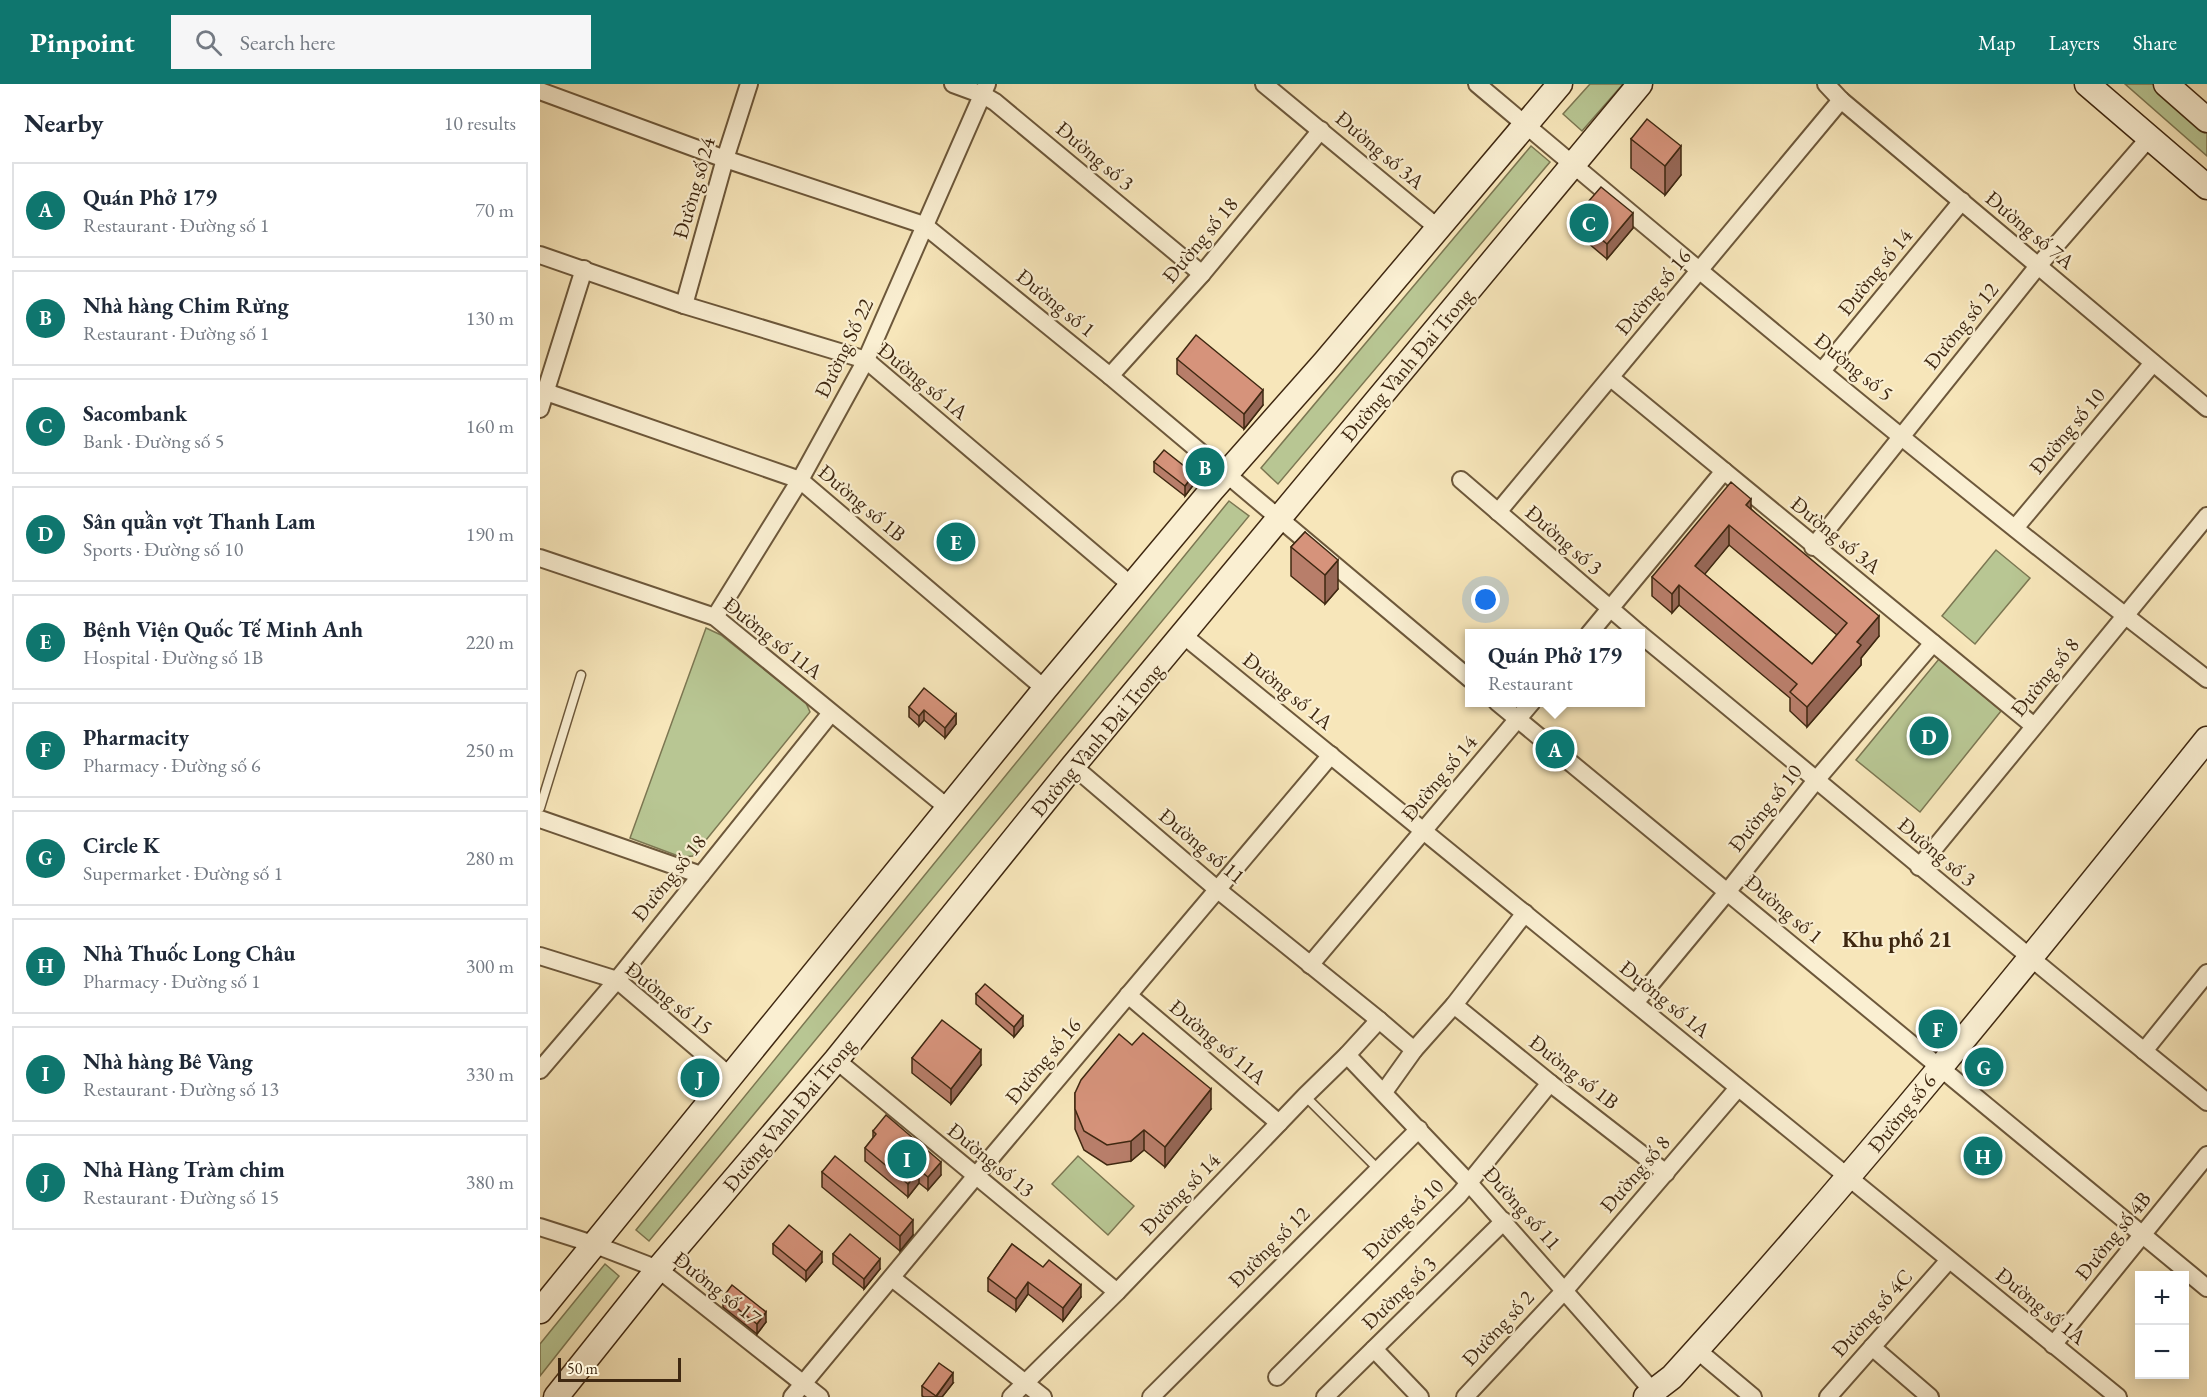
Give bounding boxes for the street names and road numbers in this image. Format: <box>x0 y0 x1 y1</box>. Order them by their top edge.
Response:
street label: Đường số 3A <box>1330 104 1431 195</box>
street label: Đường số 3 <box>1051 115 1140 196</box>
street label: Đường số 24 <box>666 133 721 242</box>
street label: Đường số 7A <box>1980 184 2081 275</box>
street label: Đường số 18 <box>1156 191 1243 288</box>
street label: Đường số 14 <box>1831 222 1918 321</box>
street label: Đường số 16 <box>1609 243 1696 340</box>
street label: Đường số 1 <box>1011 263 1101 343</box>
street label: Đường số 12 <box>1917 277 2004 375</box>
street label: Đường Vành Đai Trong <box>1334 282 1479 447</box>
street label: Đường Số 22 <box>808 294 879 402</box>
street label: Đường số 5 <box>1809 327 1899 407</box>
street label: Đường số 1A <box>873 336 974 426</box>
street label: Đường số 10 <box>2023 382 2110 479</box>
street label: Đường số 1B <box>813 458 912 547</box>
street label: Đường số 3A <box>1786 490 1887 580</box>
street label: Đường số 3 <box>1520 499 1609 581</box>
street label: Đường số 11A <box>718 590 829 685</box>
street label: Đường số 8 <box>2005 632 2085 722</box>
street label: Đường số 1A <box>1238 646 1339 736</box>
street label: Đường Vành Đai Trong <box>1024 657 1169 822</box>
street label: Đường số 14 <box>1395 728 1483 826</box>
street label: Đường số 10 <box>1722 758 1807 857</box>
street label: Đường số 11 <box>1154 802 1251 889</box>
street label: Đường số 3 <box>1893 811 1982 892</box>
street label: Đường số 18 <box>625 829 712 927</box>
street label: Đường số 1 <box>1740 868 1829 949</box>
street label: Đường số 1A <box>1615 954 1716 1044</box>
street label: Đường số 15 <box>620 955 719 1040</box>
street label: Đường số 11A <box>1164 993 1273 1090</box>
street label: Đường số 16 <box>999 1012 1086 1109</box>
street label: Đường số 1B <box>1524 1028 1625 1115</box>
street label: Đường Vành Đai Trong <box>716 1032 861 1197</box>
street label: Đường số 6 <box>1862 1068 1942 1158</box>
street label: Đường số 13 <box>942 1116 1040 1203</box>
street label: Đường số 8 <box>1594 1129 1676 1218</box>
street label: Đường số 14 <box>1134 1146 1226 1241</box>
street label: Đường số 11 <box>1477 1160 1567 1255</box>
street label: Đường số 10 <box>1356 1172 1449 1265</box>
street label: Đường số 4B <box>2069 1186 2157 1286</box>
street label: Đường số 12 <box>1222 1200 1315 1293</box>
street label: Đường số 17 <box>668 1245 767 1331</box>
street label: Đường số 3 <box>1355 1250 1442 1335</box>
street label: Đường số 1A <box>1991 1261 2092 1351</box>
street label: Đường số 4C <box>1825 1263 1918 1362</box>
street label: Đường số 2 <box>1456 1284 1540 1371</box>

